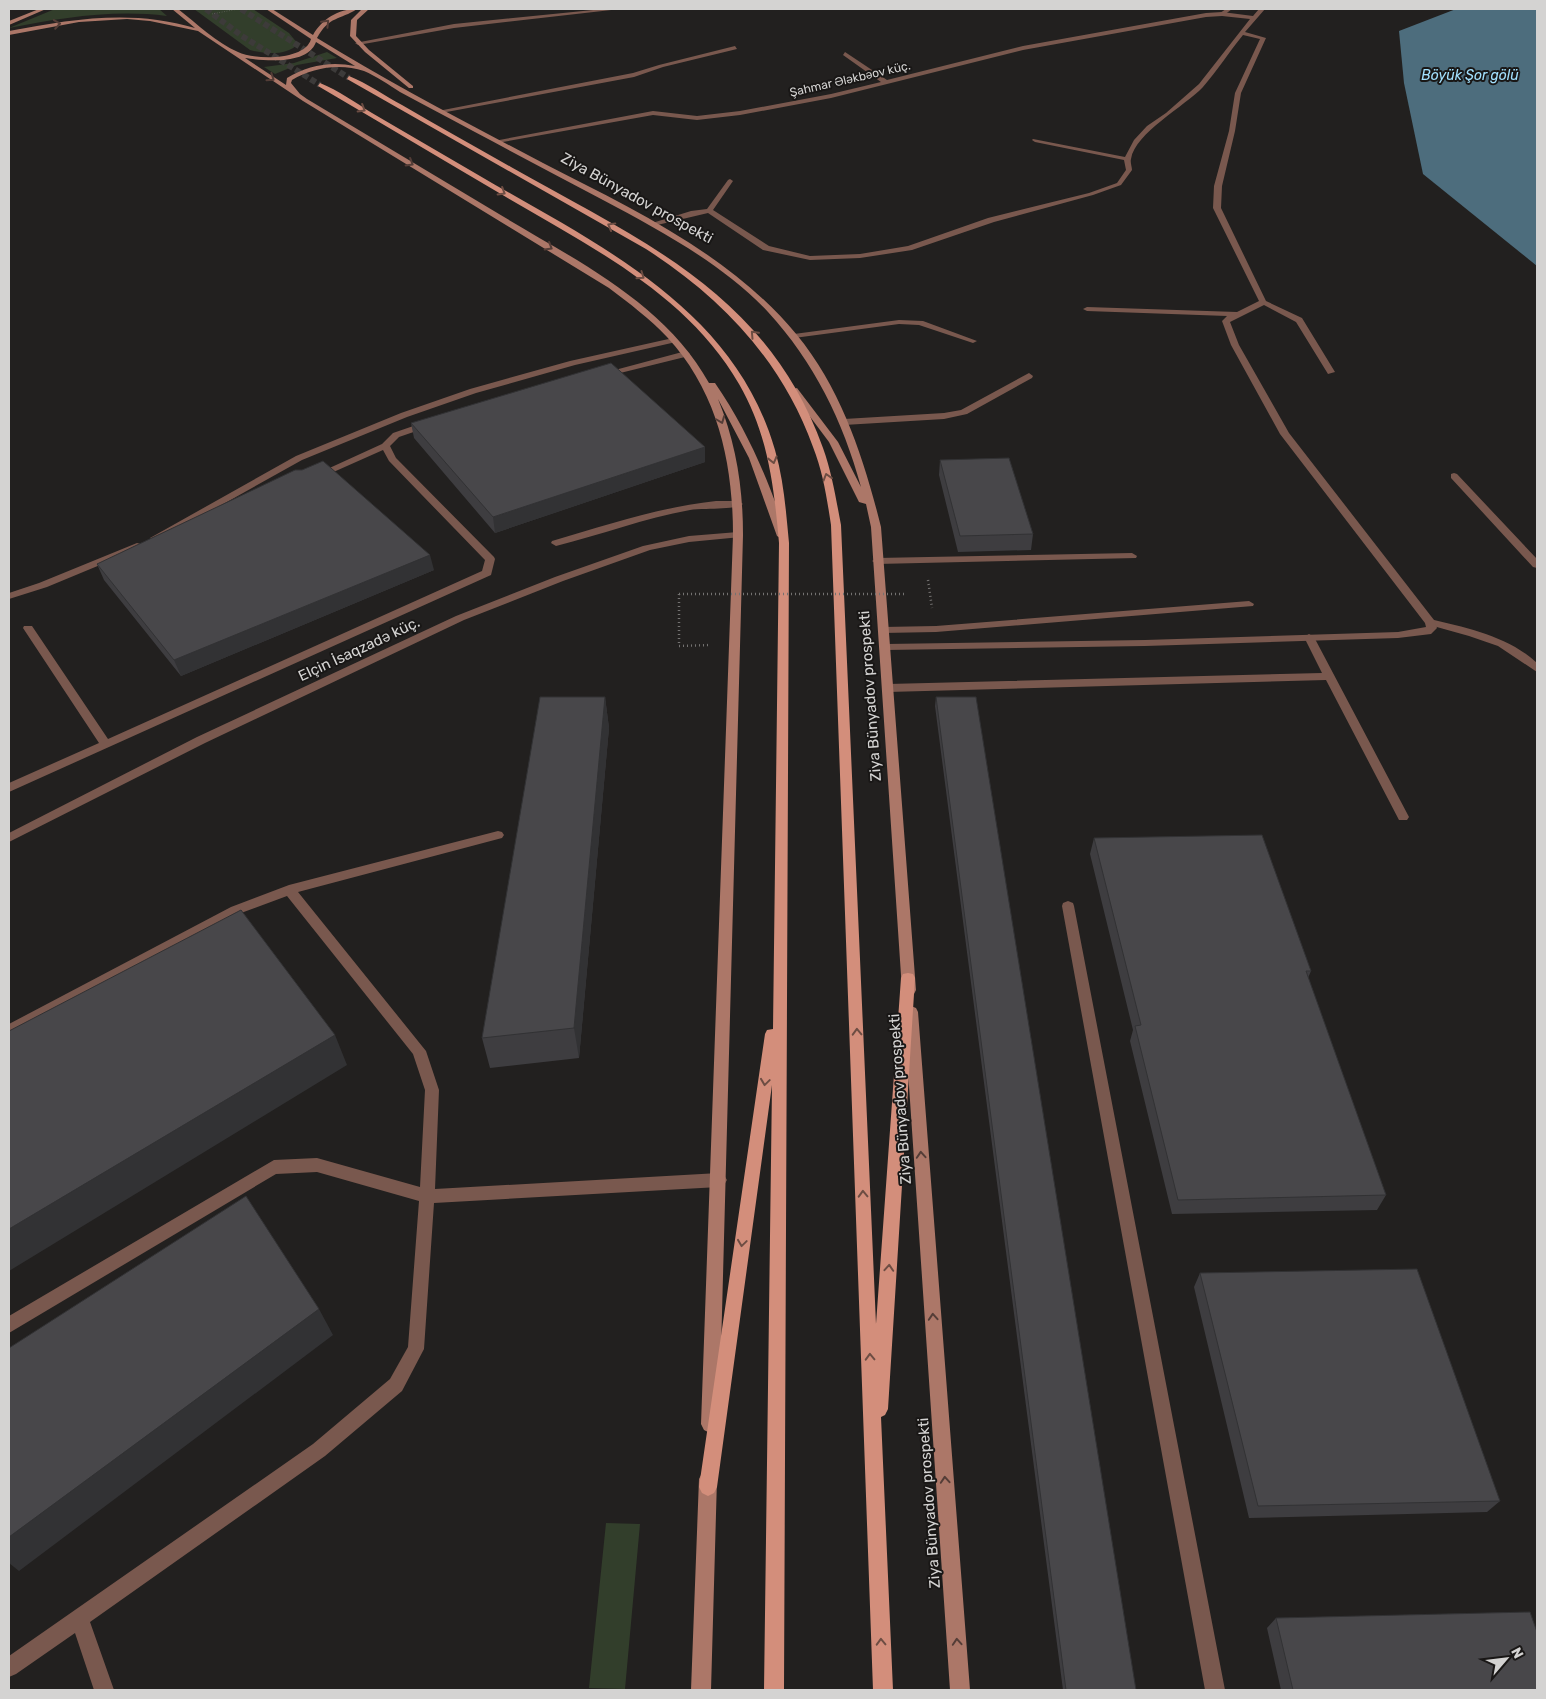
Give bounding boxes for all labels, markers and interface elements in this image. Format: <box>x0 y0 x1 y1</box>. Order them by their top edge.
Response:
one-way arrow <box>52 19 61 29</box>
one-way arrow <box>320 20 329 29</box>
street label: Şahmar Ələkbəov küç. <box>788 58 912 100</box>
water label: Böyük Şor gölü <box>1421 67 1519 84</box>
one-way arrow <box>266 72 275 81</box>
one-way arrow <box>357 103 366 113</box>
street label: Ziya Bünyadov prospekti <box>558 149 716 247</box>
one-way arrow <box>404 157 413 167</box>
one-way arrow <box>497 185 506 195</box>
one-way arrow <box>607 222 616 232</box>
one-way arrow <box>544 240 553 250</box>
one-way arrow <box>635 270 645 279</box>
one-way arrow <box>751 331 760 340</box>
one-way arrow <box>715 415 726 424</box>
one-way arrow <box>767 456 778 465</box>
one-way arrow <box>823 474 833 482</box>
street label: Ziya Bünyadov prospekti <box>855 610 885 782</box>
street label: Elçin İsaqzadə küç. <box>295 613 423 685</box>
street label: Ziya Bünyadov prospekti <box>885 1013 915 1185</box>
one-way arrow <box>851 1028 862 1036</box>
one-way arrow <box>760 1079 771 1087</box>
one-way arrow <box>916 1151 927 1159</box>
one-way arrow <box>858 1190 869 1198</box>
one-way arrow <box>738 1239 748 1247</box>
one-way arrow <box>883 1264 894 1272</box>
one-way arrow <box>928 1313 939 1321</box>
one-way arrow <box>864 1353 875 1361</box>
street label: Ziya Bünyadov prospekti <box>914 1417 944 1589</box>
one-way arrow <box>939 1475 950 1483</box>
north arrow <box>1481 1634 1531 1684</box>
one-way arrow <box>876 1637 887 1645</box>
one-way arrow <box>951 1637 962 1645</box>
text: N <box>1507 1645 1527 1662</box>

